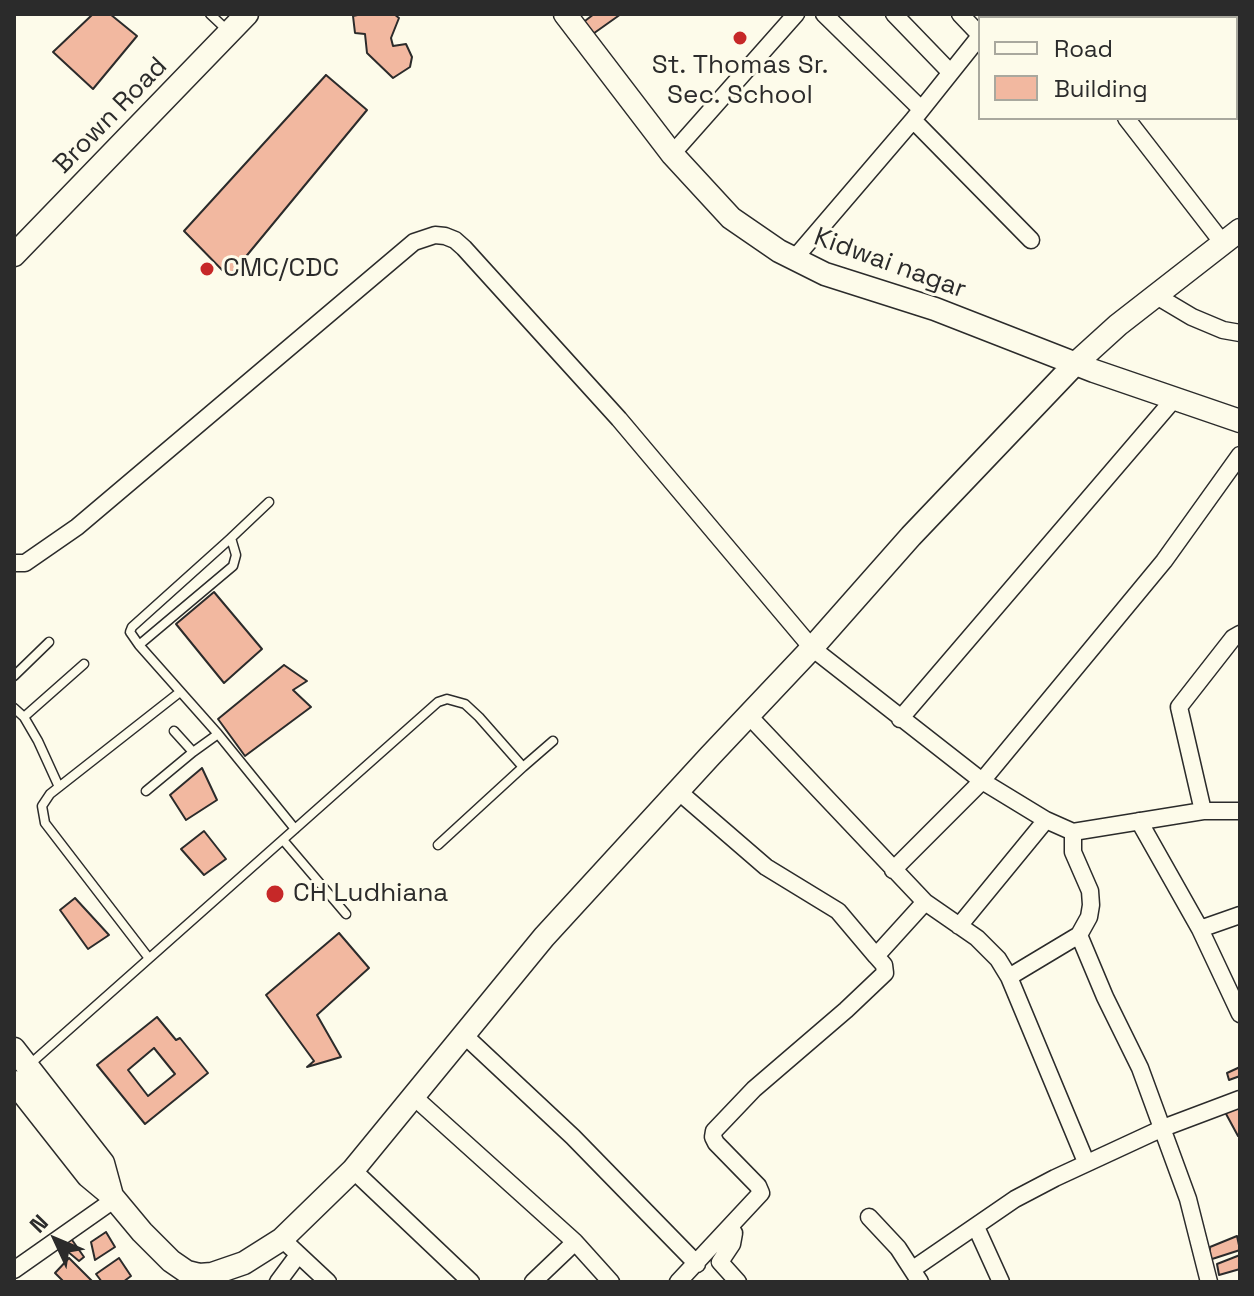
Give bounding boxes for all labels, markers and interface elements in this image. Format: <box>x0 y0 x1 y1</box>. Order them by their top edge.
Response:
legend <box>978 16 1238 120</box>
marker: St. Thomas Sr. Sec. School <box>731 29 749 47</box>
text: Road <box>1054 33 1113 64</box>
place label: St. Thomas Sr. Sec. School <box>652 50 828 112</box>
street label: Brown Road <box>48 51 174 181</box>
text: Building <box>1054 73 1148 104</box>
street label: Kidwai nagar <box>810 222 970 306</box>
place label: CMC/CDC <box>223 253 339 285</box>
marker: CMC/CDC <box>198 260 216 278</box>
place label: CH Ludhiana <box>293 878 448 910</box>
marker: CH Ludhiana <box>264 883 286 905</box>
north arrow <box>16 1200 96 1280</box>
text: N <box>24 1208 54 1238</box>

